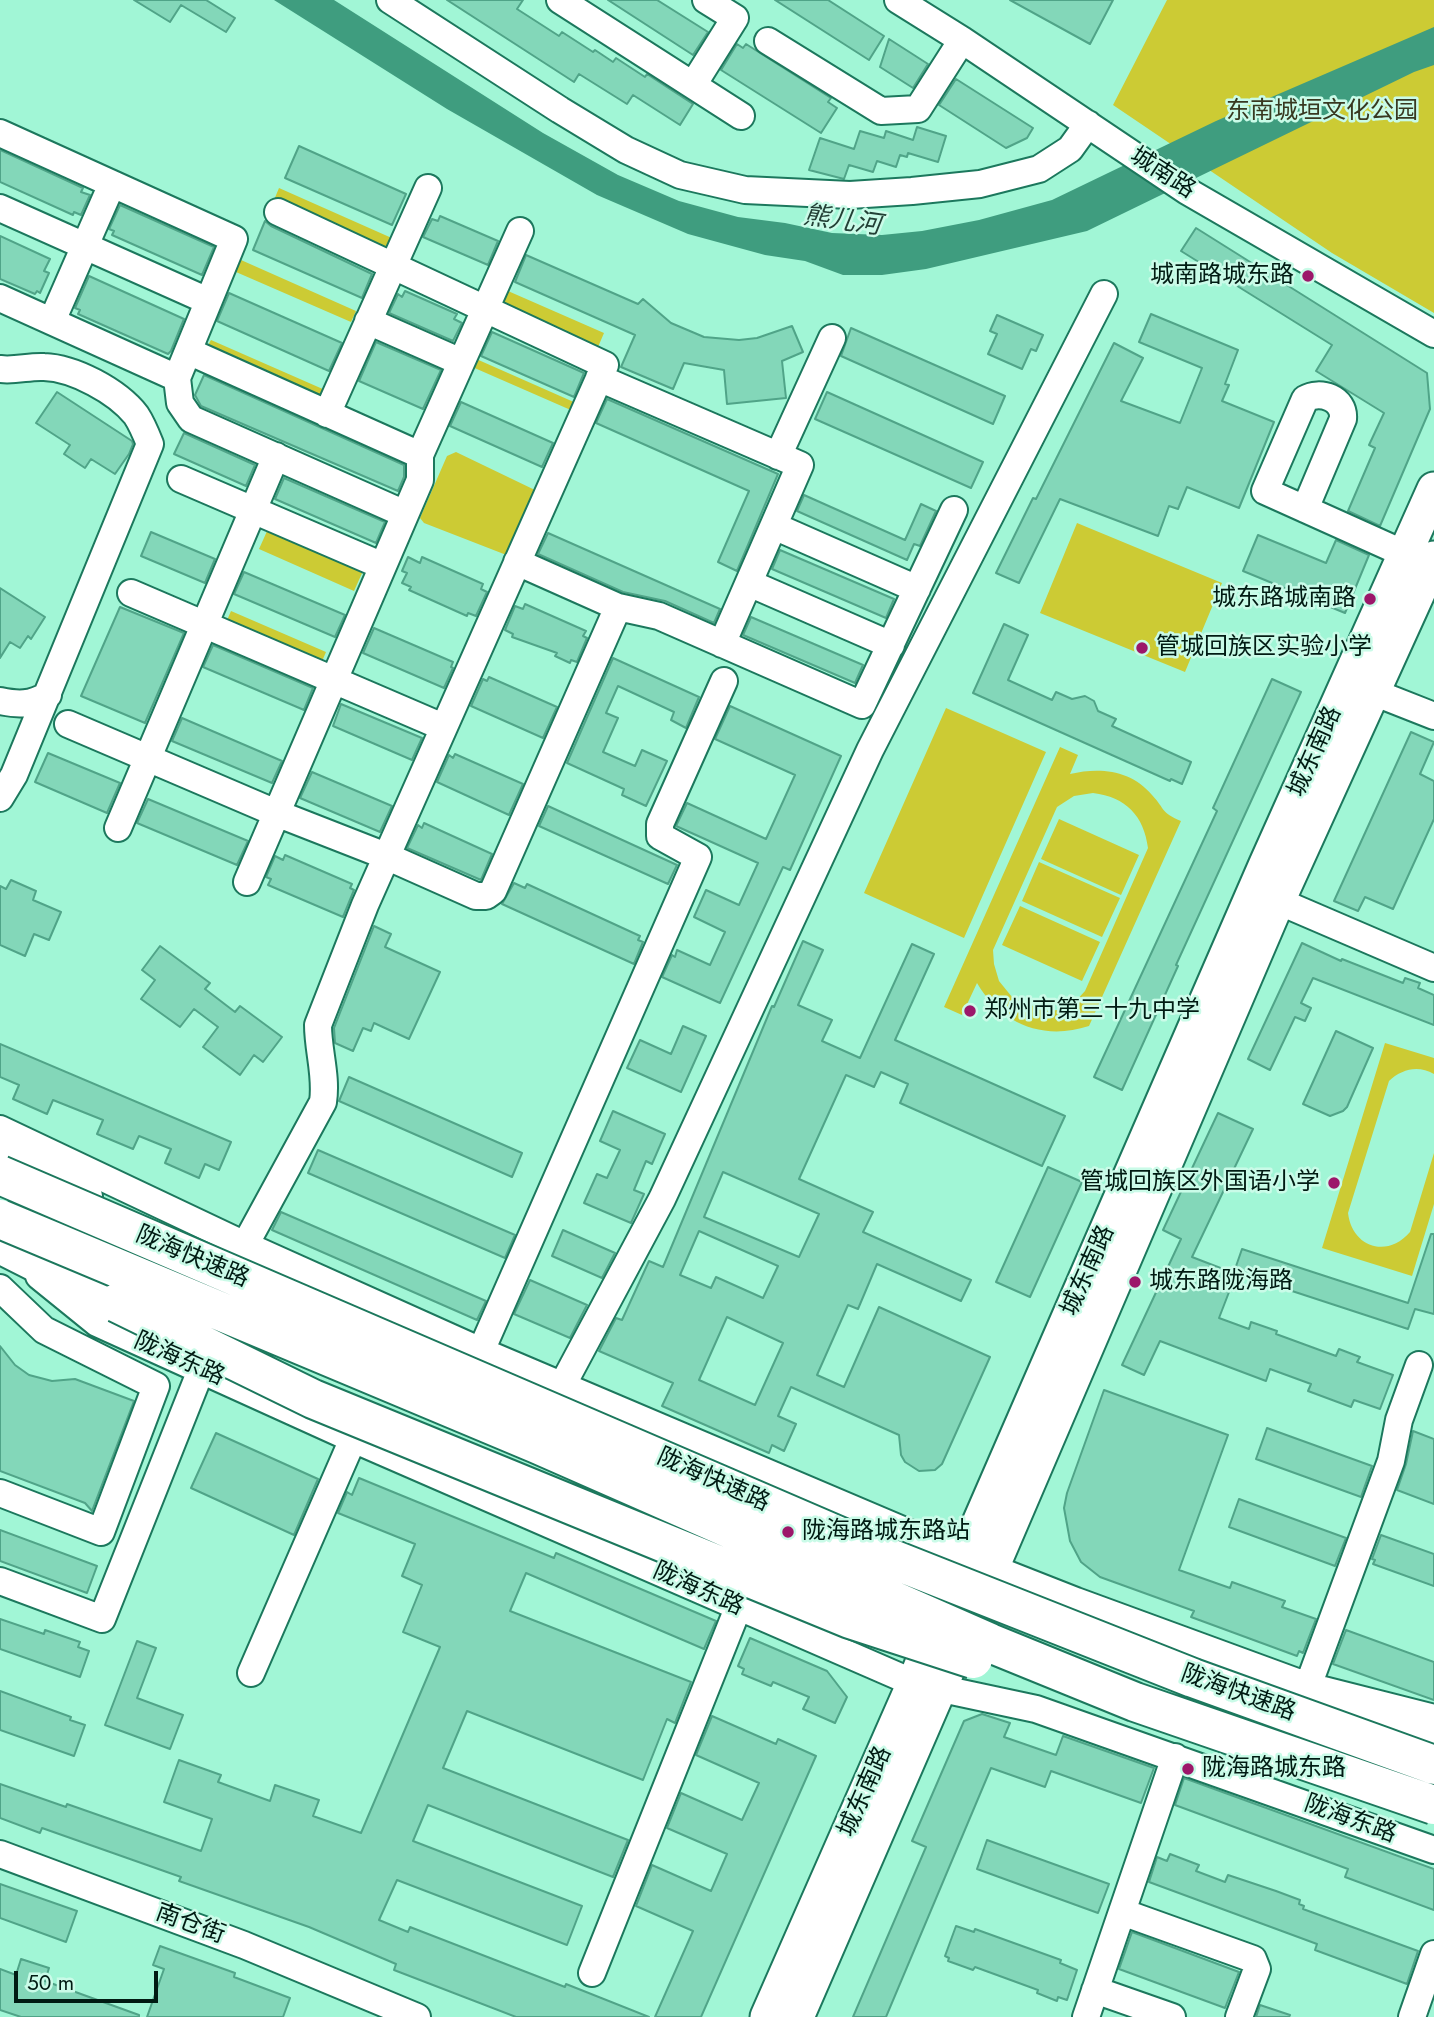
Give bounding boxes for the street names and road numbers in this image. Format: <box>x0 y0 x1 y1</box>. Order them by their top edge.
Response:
street label: 城南路 <box>1124 142 1200 206</box>
street label: 城东南路 <box>1283 702 1349 802</box>
street label: 陇海快速路 <box>131 1221 253 1295</box>
street label: 城东南路 <box>1056 1221 1122 1321</box>
street label: 陇海东路 <box>129 1327 229 1393</box>
street label: 陇海快速路 <box>652 1443 774 1519</box>
street label: 陇海东路 <box>648 1557 748 1623</box>
street label: 陇海快速路 <box>1177 1660 1299 1728</box>
street label: 城东南路 <box>833 1742 899 1842</box>
street label: 陇海东路 <box>1300 1790 1400 1850</box>
street label: 南仓街 <box>151 1899 229 1951</box>

